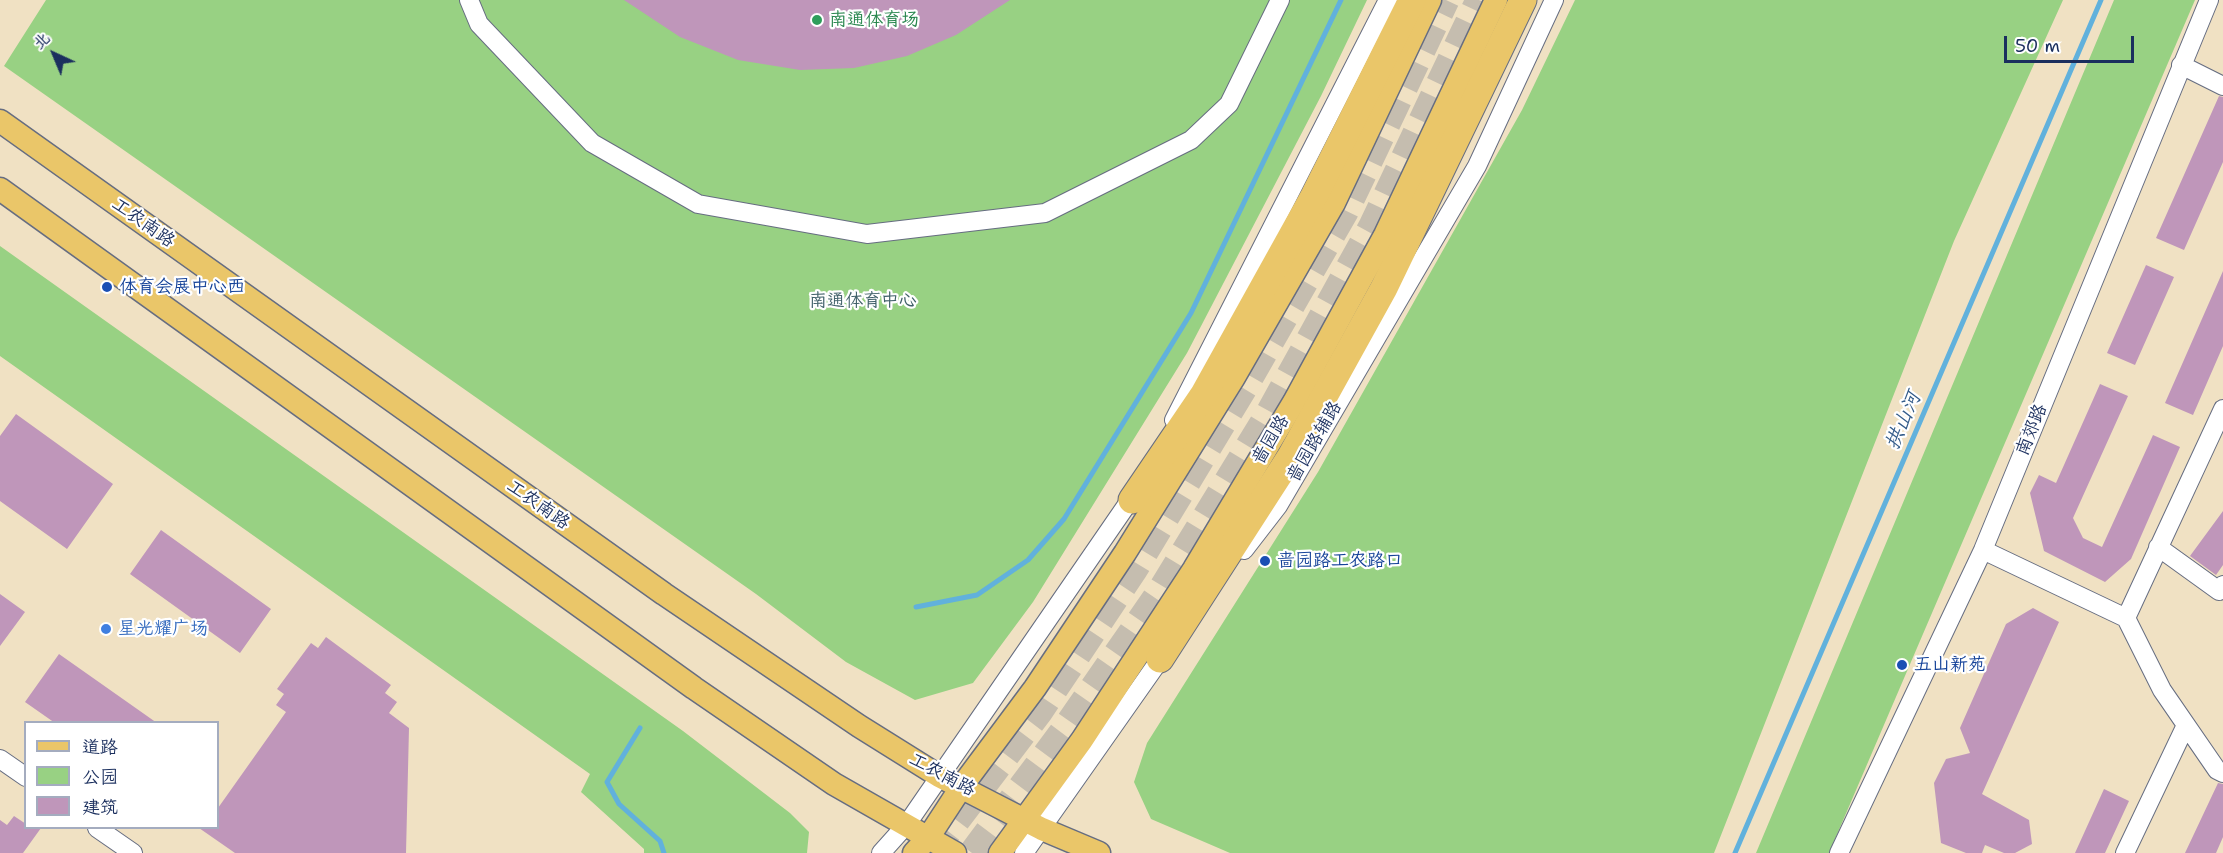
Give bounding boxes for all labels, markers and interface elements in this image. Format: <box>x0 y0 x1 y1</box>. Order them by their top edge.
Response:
place label: 南通体育场 <box>829 9 919 31</box>
marker: 南通体育场 <box>810 13 824 27</box>
north arrow <box>24 24 84 84</box>
scale bar <box>2007 24 2138 62</box>
text: 北 <box>28 28 54 54</box>
text: 50 m <box>2015 34 2060 58</box>
street label: 工农南路 <box>107 194 179 252</box>
place label: 体育会展中心西 <box>119 276 245 298</box>
marker: 体育会展中心西 <box>100 280 114 294</box>
park label: 南通体育中心 <box>809 290 917 312</box>
water label: 拱山河 <box>1881 389 1927 453</box>
street label: 啬园路辅路 <box>1283 398 1347 486</box>
street label: 南郊路 <box>2012 401 2052 459</box>
street label: 啬园路 <box>1248 411 1294 469</box>
street label: 工农南路 <box>502 476 574 534</box>
place label: 啬园路工农路口 <box>1277 550 1403 572</box>
marker: 啬园路工农路口 <box>1258 554 1272 568</box>
place label: 星光耀广场 <box>118 618 208 640</box>
marker: 星光耀广场 <box>99 622 113 636</box>
place label: 五山新苑 <box>1914 654 1986 676</box>
marker: 五山新苑 <box>1895 658 1909 672</box>
legend <box>24 721 219 829</box>
text: 道路 <box>82 735 118 759</box>
street label: 工农南路 <box>905 749 979 801</box>
text: 公园 <box>82 765 118 789</box>
text: 建筑 <box>82 795 118 819</box>

